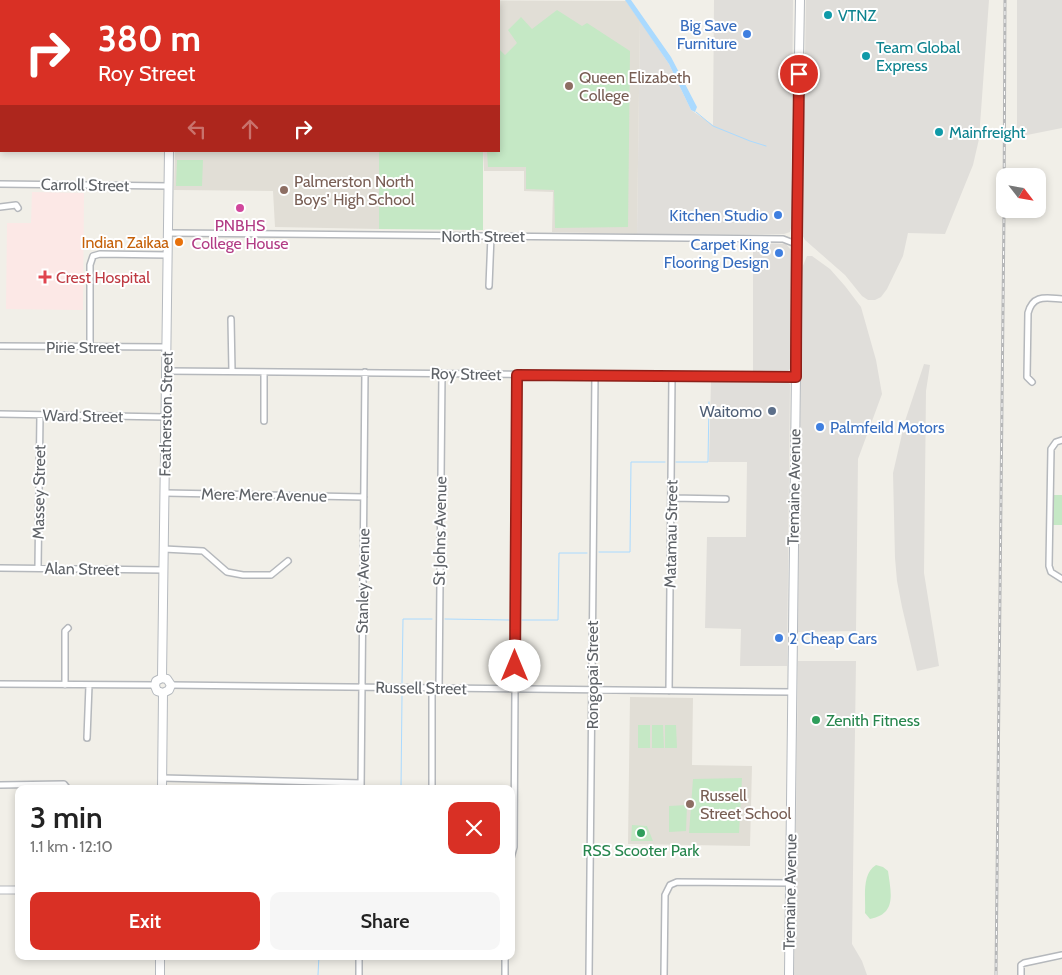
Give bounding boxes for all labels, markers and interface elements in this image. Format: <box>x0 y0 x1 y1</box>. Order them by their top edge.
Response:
place label: VTNZ <box>838 6 877 25</box>
marker: VTNZ <box>822 9 834 21</box>
place label: Big Save Furniture <box>677 16 737 53</box>
text: 380 m <box>98 17 201 60</box>
icon: right <box>15 20 80 85</box>
marker: Big Save Furniture <box>741 28 753 40</box>
place label: Team Global Express <box>876 38 960 75</box>
marker: Team Global Express <box>860 50 872 62</box>
pin <box>778 53 820 95</box>
text: Roy Street <box>98 60 195 87</box>
icon: arrive <box>785 60 813 88</box>
place label: Queen Elizabeth College <box>579 68 691 105</box>
marker: Queen Elizabeth College <box>563 80 575 92</box>
icon: left <box>183 115 211 143</box>
icon: ahead <box>236 115 264 143</box>
icon: right <box>289 115 317 143</box>
place label: Mainfreight <box>949 123 1026 142</box>
marker: Mainfreight <box>933 126 945 138</box>
north arrow <box>996 168 1046 218</box>
map controls <box>996 168 1046 218</box>
place label: Palmerston North Boys' High School <box>294 172 415 209</box>
street label: Carroll Street <box>41 175 130 195</box>
marker: Palmerston North Boys' High School <box>278 184 290 196</box>
marker: PNBHS College House <box>234 202 246 214</box>
place label: Kitchen Studio <box>669 206 768 225</box>
marker: Kitchen Studio <box>772 209 784 221</box>
place label: PNBHS College House <box>192 216 288 253</box>
street label: North Street <box>441 227 525 246</box>
place label: Indian Zaikaa <box>81 233 169 252</box>
place label: Carpet King Flooring Design <box>664 235 770 272</box>
marker: Indian Zaikaa <box>173 236 185 248</box>
marker: Carpet King Flooring Design <box>773 247 785 259</box>
place label: Crest Hospital <box>56 268 150 287</box>
marker: Crest Hospital <box>38 270 52 284</box>
street label: Pirie Street <box>46 338 121 357</box>
street label: Featherston Street <box>155 351 177 477</box>
street label: Roy Street <box>430 364 502 384</box>
place label: Waitomo <box>699 402 762 421</box>
marker: Waitomo <box>766 405 778 417</box>
street label: Ward Street <box>43 406 124 426</box>
place label: Palmfeild Motors <box>830 418 945 437</box>
marker: Palmfeild Motors <box>814 421 826 433</box>
street label: Tremaine Avenue <box>783 428 805 546</box>
street label: Massey Street <box>29 444 49 540</box>
street label: St Johns Avenue <box>430 476 450 586</box>
street label: Matamau Street <box>661 479 681 588</box>
street label: Mere Mere Avenue <box>201 484 327 506</box>
street label: Stanley Avenue <box>353 528 373 634</box>
street label: Alan Street <box>44 559 120 579</box>
street label: Rongopai Street <box>583 620 602 729</box>
place label: 2 Cheap Cars <box>789 629 877 648</box>
marker: 2 Cheap Cars <box>773 632 785 644</box>
position arrow <box>488 639 540 691</box>
street label: Russell Street <box>375 678 468 698</box>
place label: Zenith Fitness <box>826 711 920 730</box>
marker: Zenith Fitness <box>810 714 822 726</box>
place label: Russell Street School <box>700 786 792 823</box>
marker: Russell Street School <box>684 798 696 810</box>
text: 3 min <box>30 799 103 836</box>
button: close <box>448 802 500 854</box>
marker: RSS Scooter Park <box>635 827 647 839</box>
street label: Tremaine Avenue <box>779 833 801 951</box>
text: 1.1 km · 12:10 <box>30 837 113 856</box>
place label: RSS Scooter Park <box>583 841 700 860</box>
button: Exit <box>30 892 260 950</box>
button: Share <box>270 892 500 950</box>

